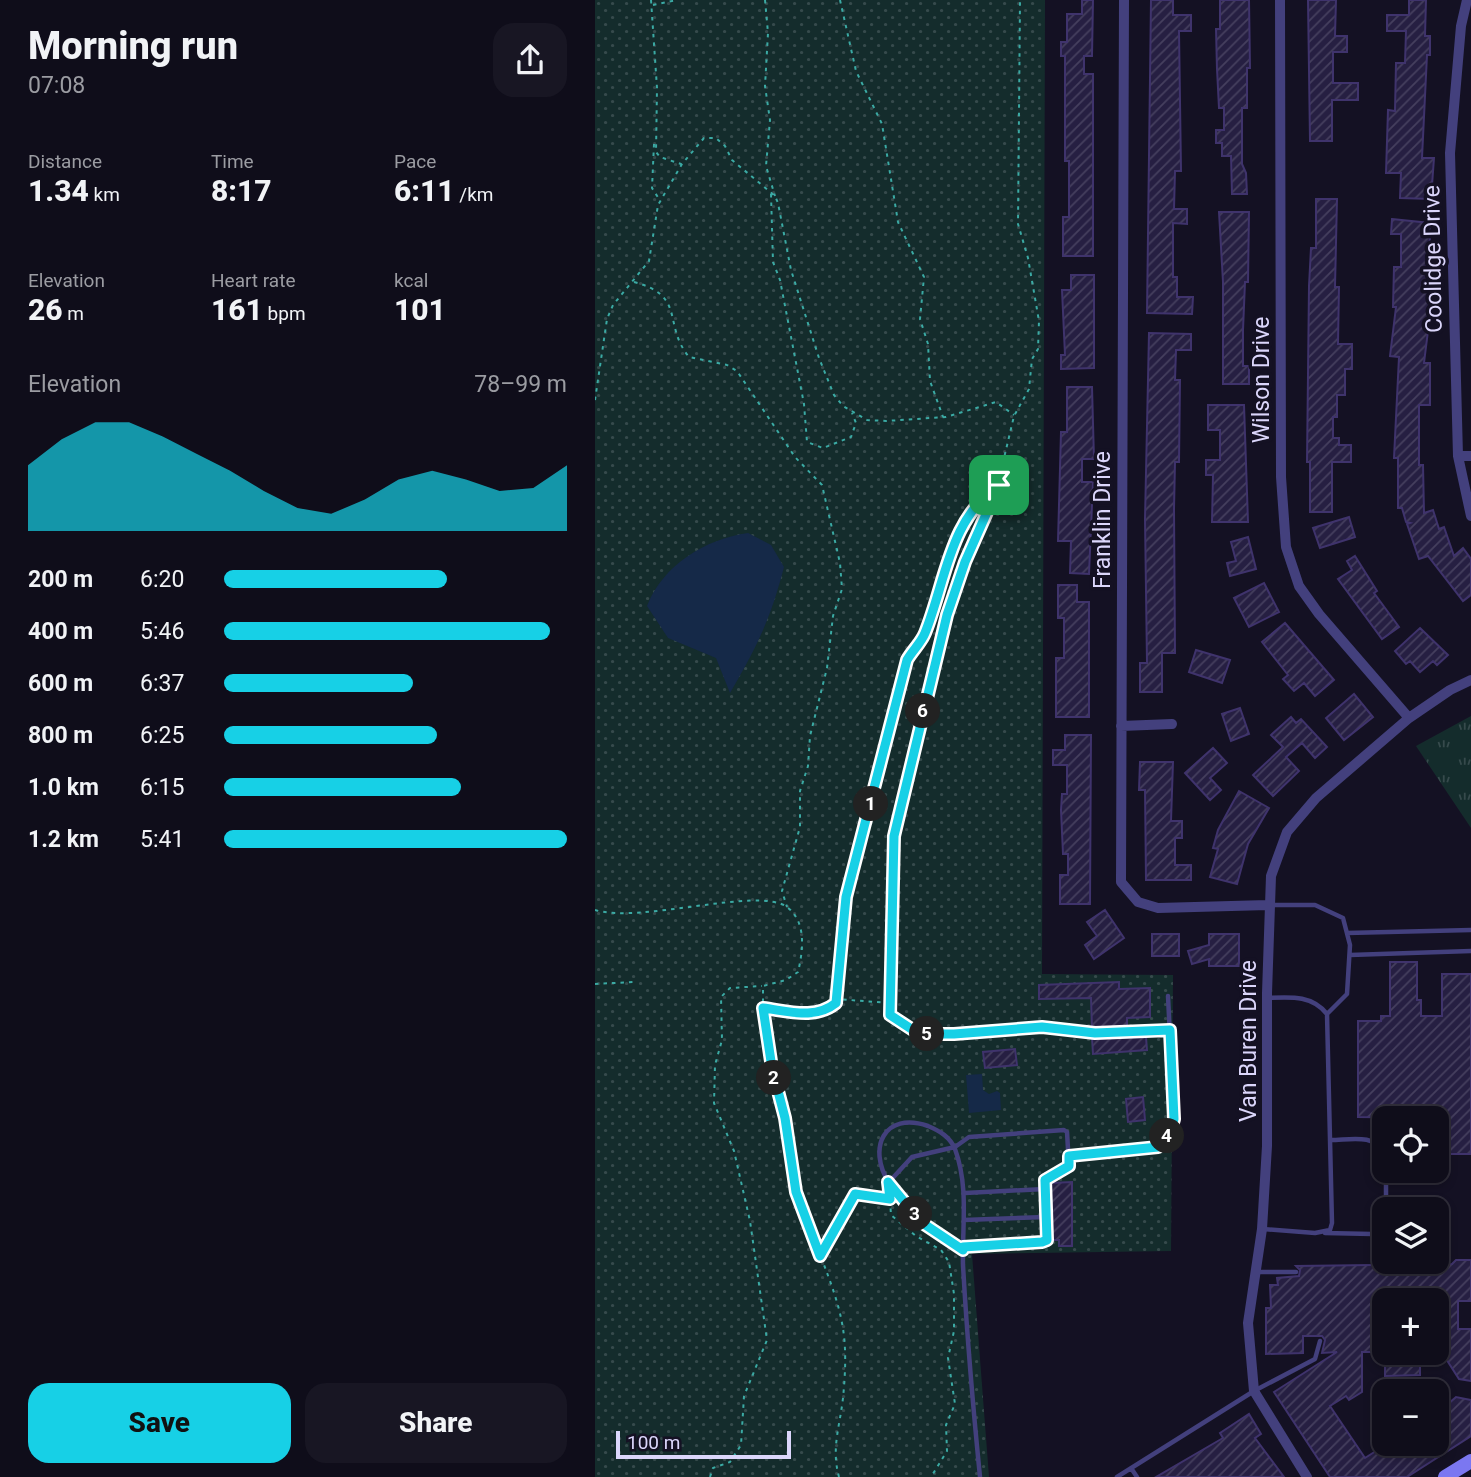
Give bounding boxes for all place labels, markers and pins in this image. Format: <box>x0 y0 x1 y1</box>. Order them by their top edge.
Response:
pin <box>969 455 1029 515</box>
pin: 6 <box>905 694 941 728</box>
pin: 1 <box>853 786 889 822</box>
pin: 5 <box>909 1016 945 1052</box>
pin: 2 <box>757 1060 791 1096</box>
pin: 4 <box>1149 1118 1185 1154</box>
pin: 3 <box>897 1196 933 1232</box>

